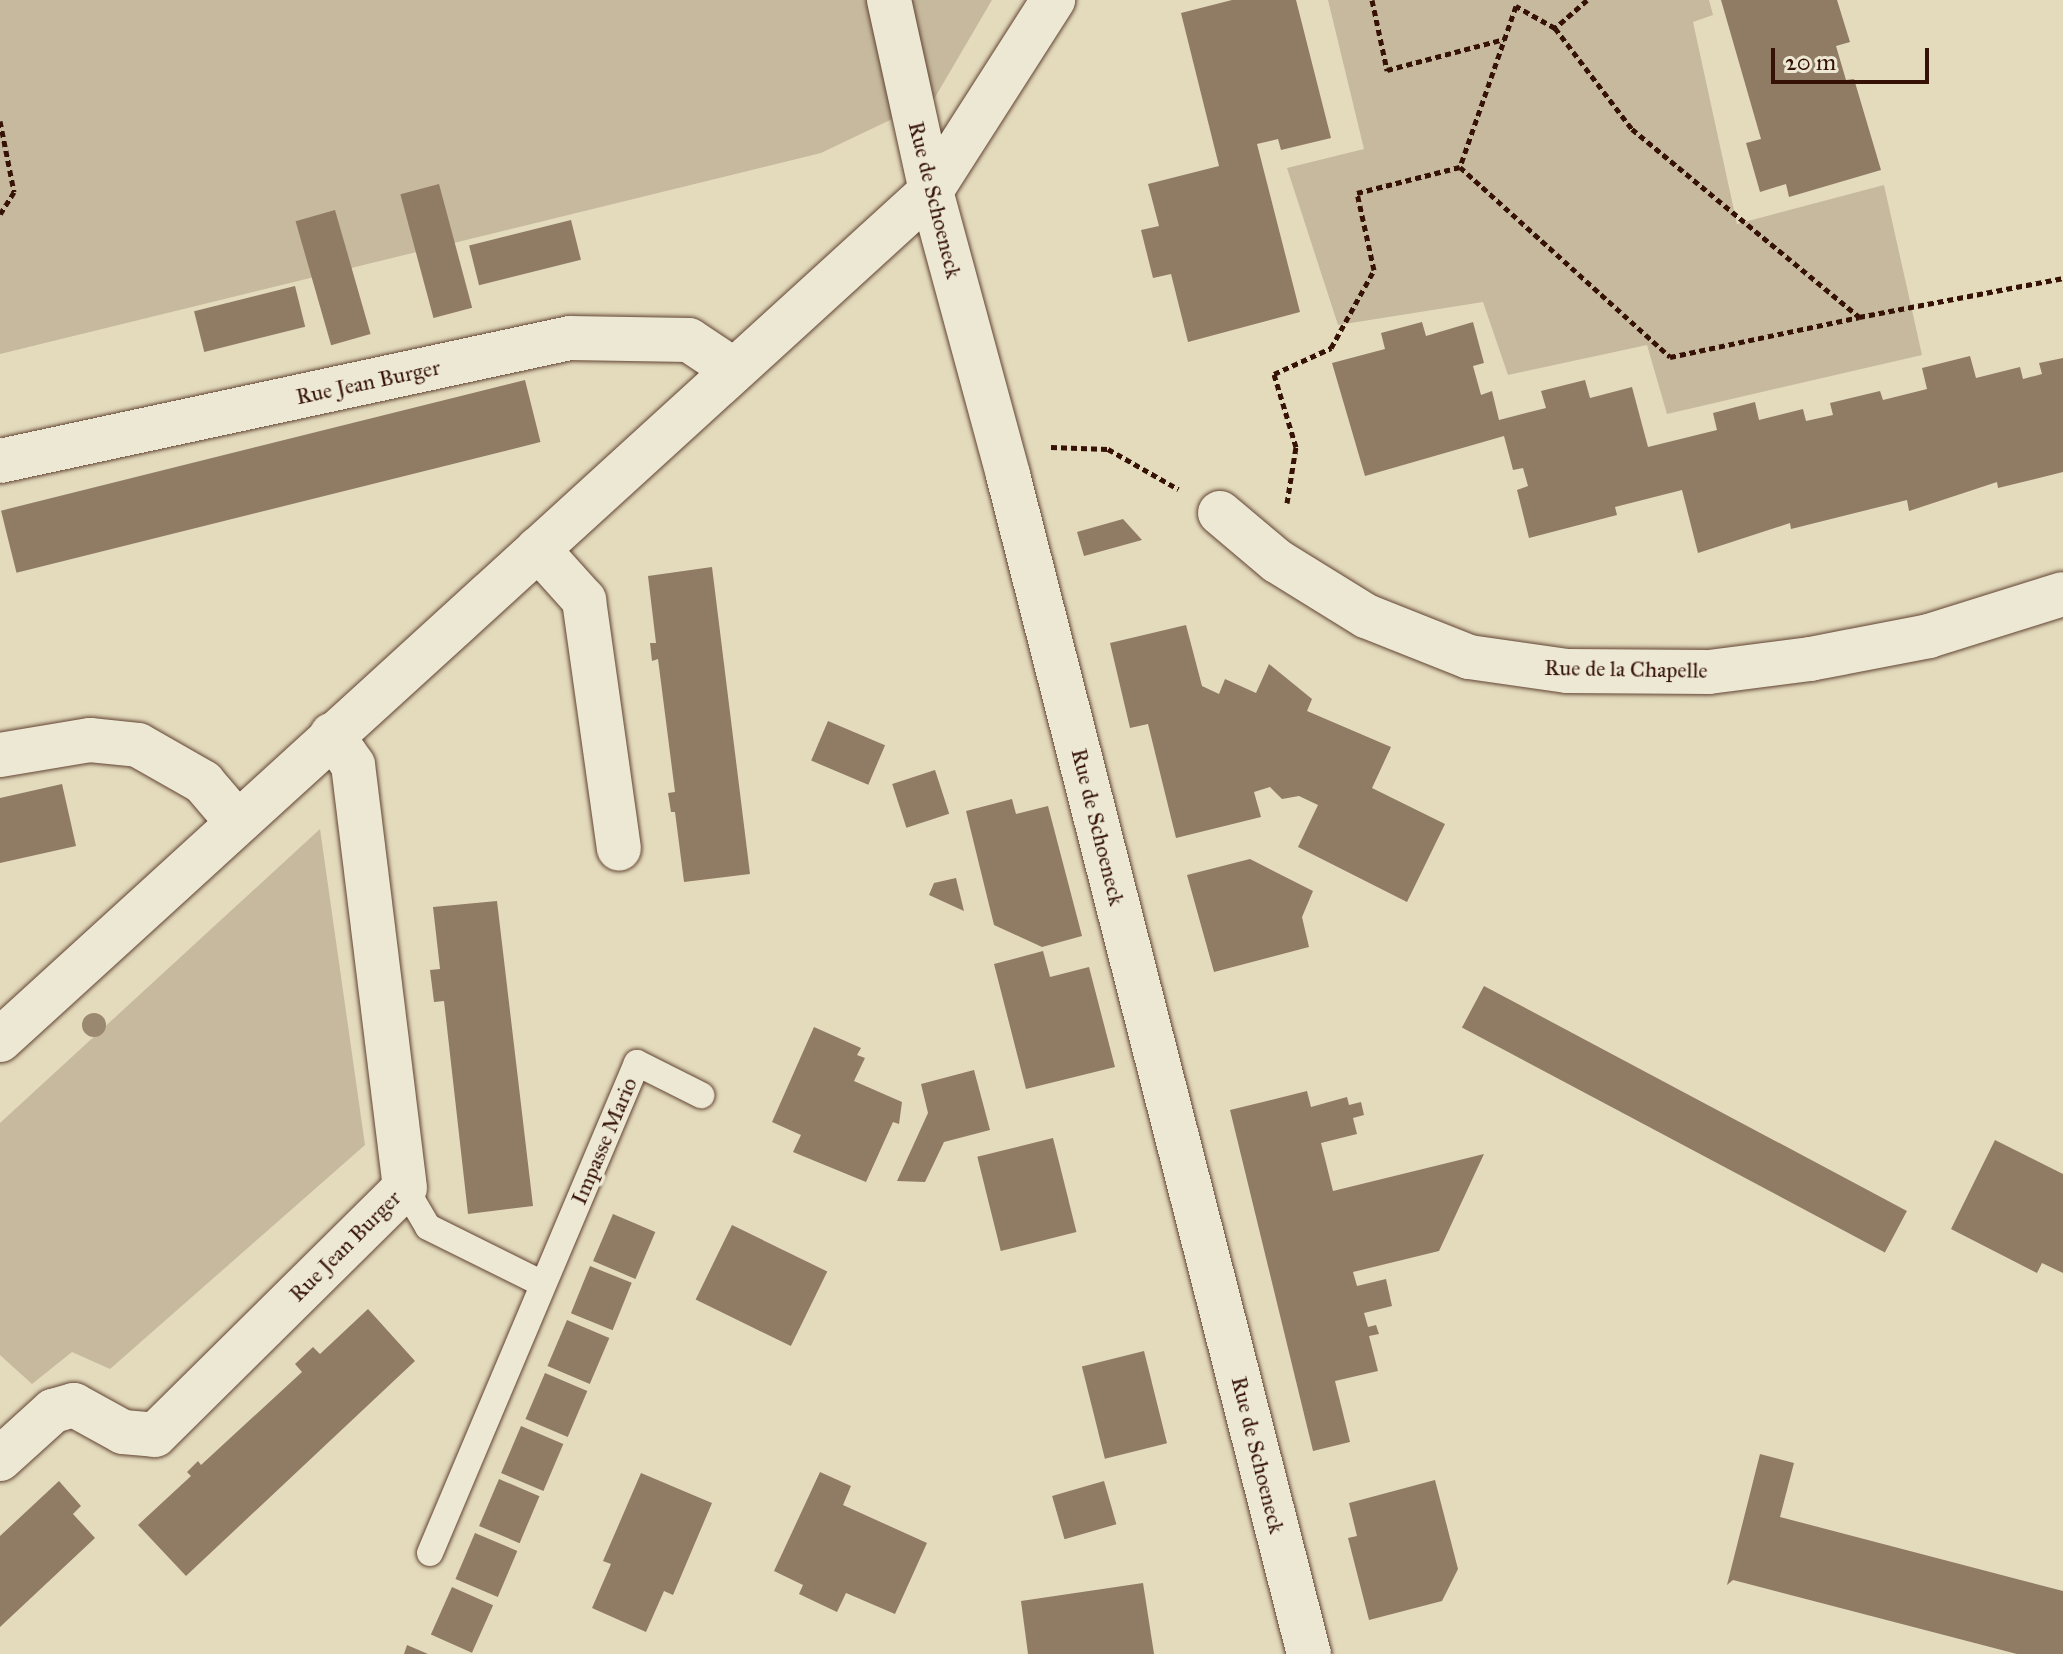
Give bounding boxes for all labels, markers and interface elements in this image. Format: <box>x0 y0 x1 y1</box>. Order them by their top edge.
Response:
scale bar <box>1775 32 1933 82</box>
text: 20 m <box>1785 47 1836 77</box>
street label: Rue de Schoeneck <box>903 119 967 281</box>
street label: Rue Jean Burger <box>294 354 442 410</box>
street label: Rue de la Chapelle <box>1544 654 1708 684</box>
street label: Rue de Schoeneck <box>1066 746 1130 908</box>
street label: Impasse Mario <box>565 1073 643 1209</box>
street label: Rue Jean Burger <box>284 1185 406 1307</box>
street label: Rue de Schoeneck <box>1226 1374 1290 1536</box>

